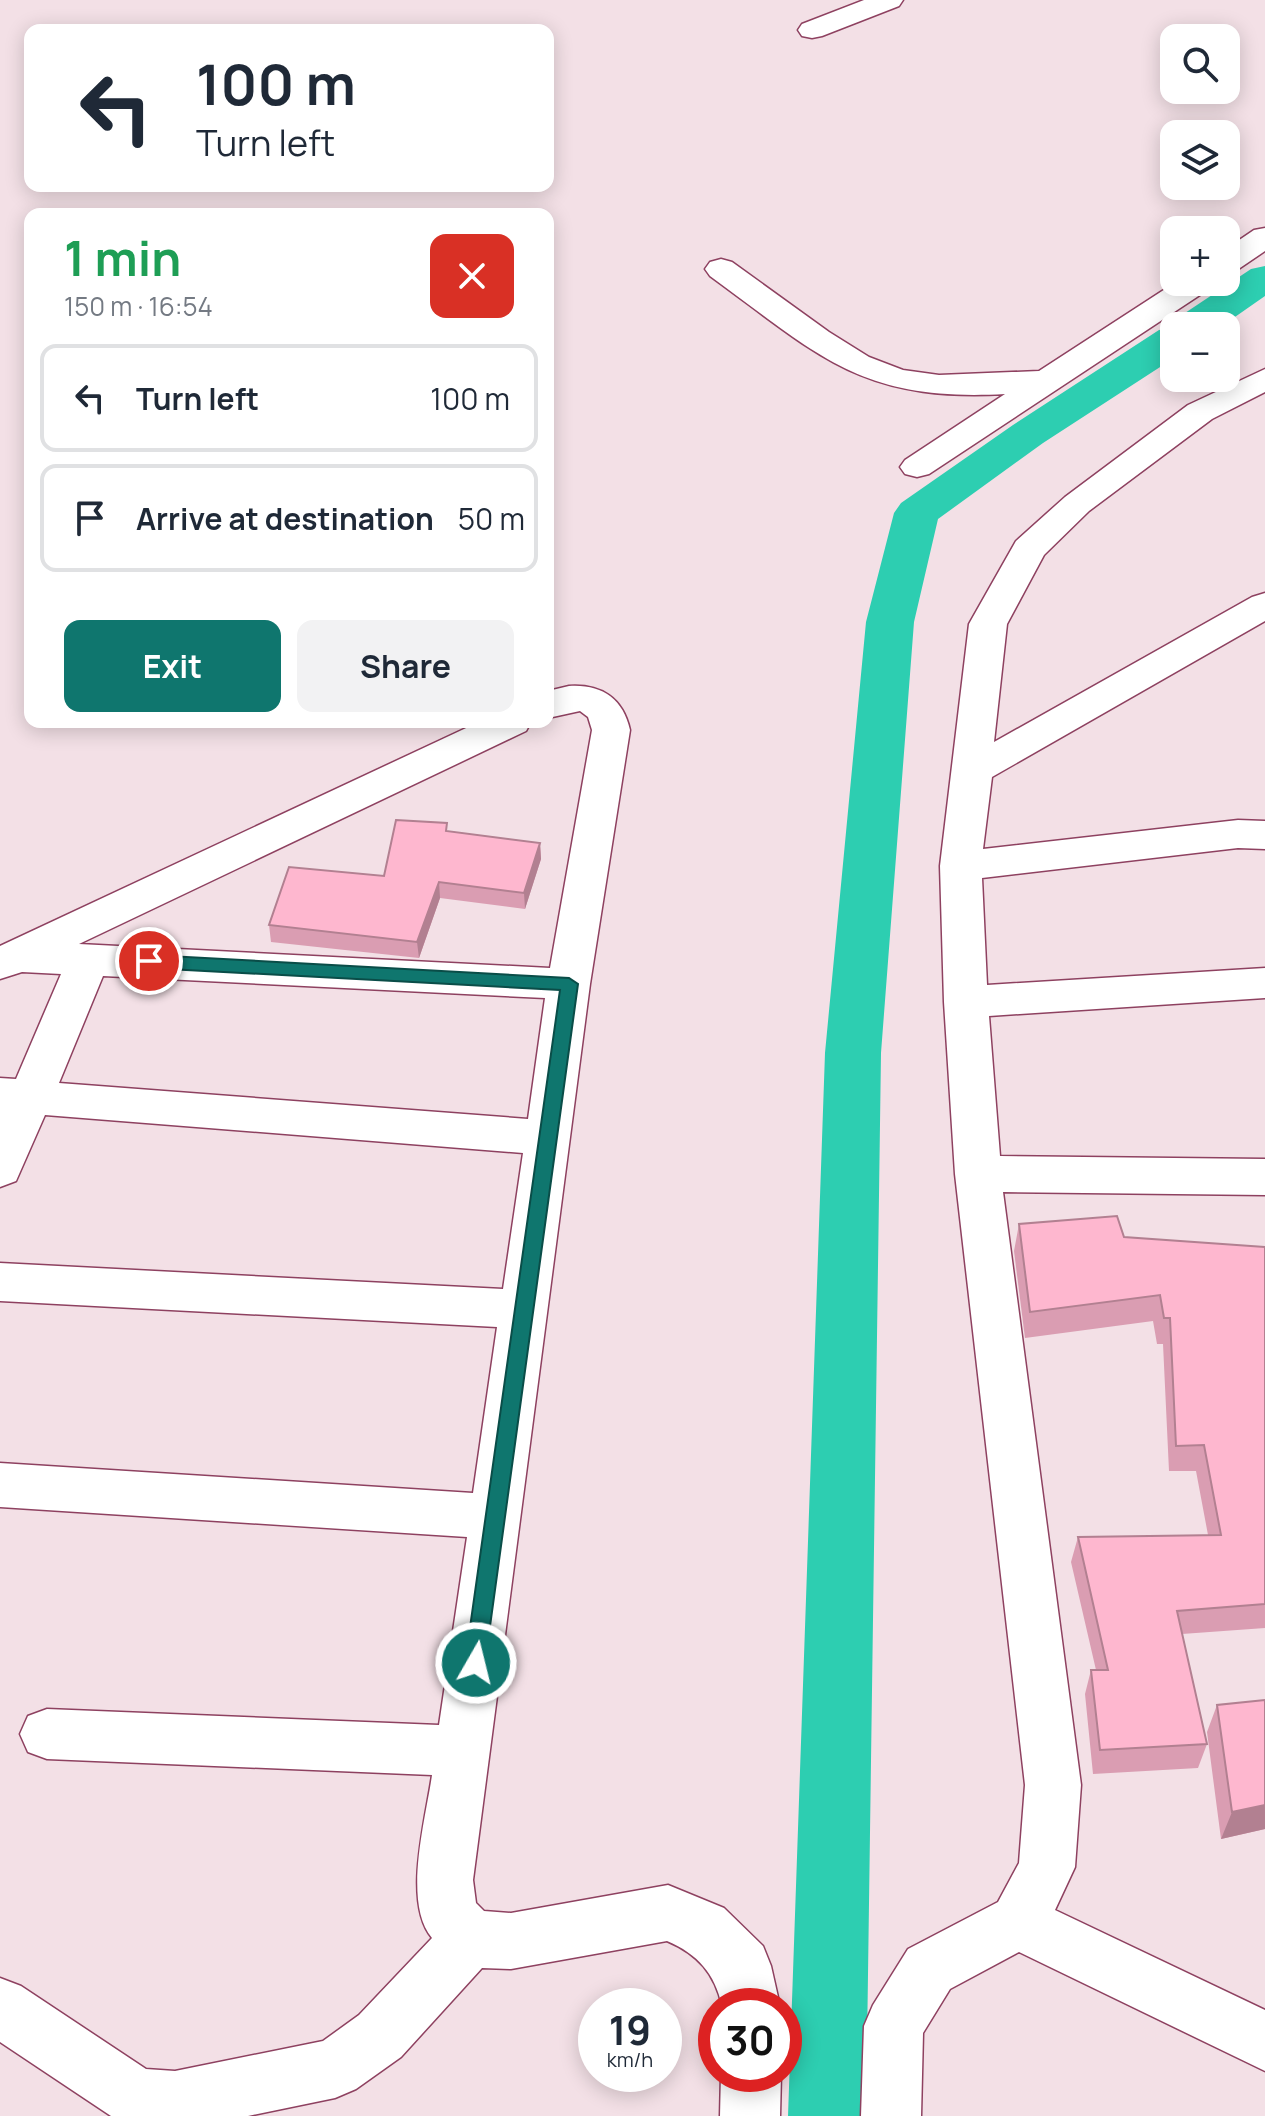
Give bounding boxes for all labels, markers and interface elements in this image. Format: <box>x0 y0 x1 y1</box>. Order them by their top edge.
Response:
map controls <box>1160 24 1240 392</box>
button: search <box>1160 24 1240 104</box>
text: 100 m <box>196 45 356 122</box>
icon: left <box>64 56 168 160</box>
text: Turn left <box>196 118 335 167</box>
button: layers <box>1160 120 1240 200</box>
button: + <box>1160 216 1240 296</box>
text: 1 min <box>64 225 181 290</box>
button: close <box>430 234 514 318</box>
text: 150 m · 16:54 <box>64 288 213 324</box>
button: − <box>1160 312 1240 392</box>
icon: left <box>68 376 112 420</box>
text: Turn left <box>136 378 259 419</box>
text: 100 m <box>430 378 510 419</box>
icon: arrive <box>68 496 112 540</box>
text: Arrive at destination <box>136 498 434 539</box>
text: 50 m <box>458 498 525 539</box>
button: Exit <box>64 620 281 712</box>
button: Share <box>297 620 514 712</box>
pin <box>115 927 183 995</box>
icon: arrive <box>127 939 171 983</box>
position arrow <box>434 1621 518 1705</box>
speed limit sign: 30 <box>698 1988 802 2092</box>
text: 19 <box>609 2002 651 2057</box>
text: km/h <box>607 2046 653 2073</box>

